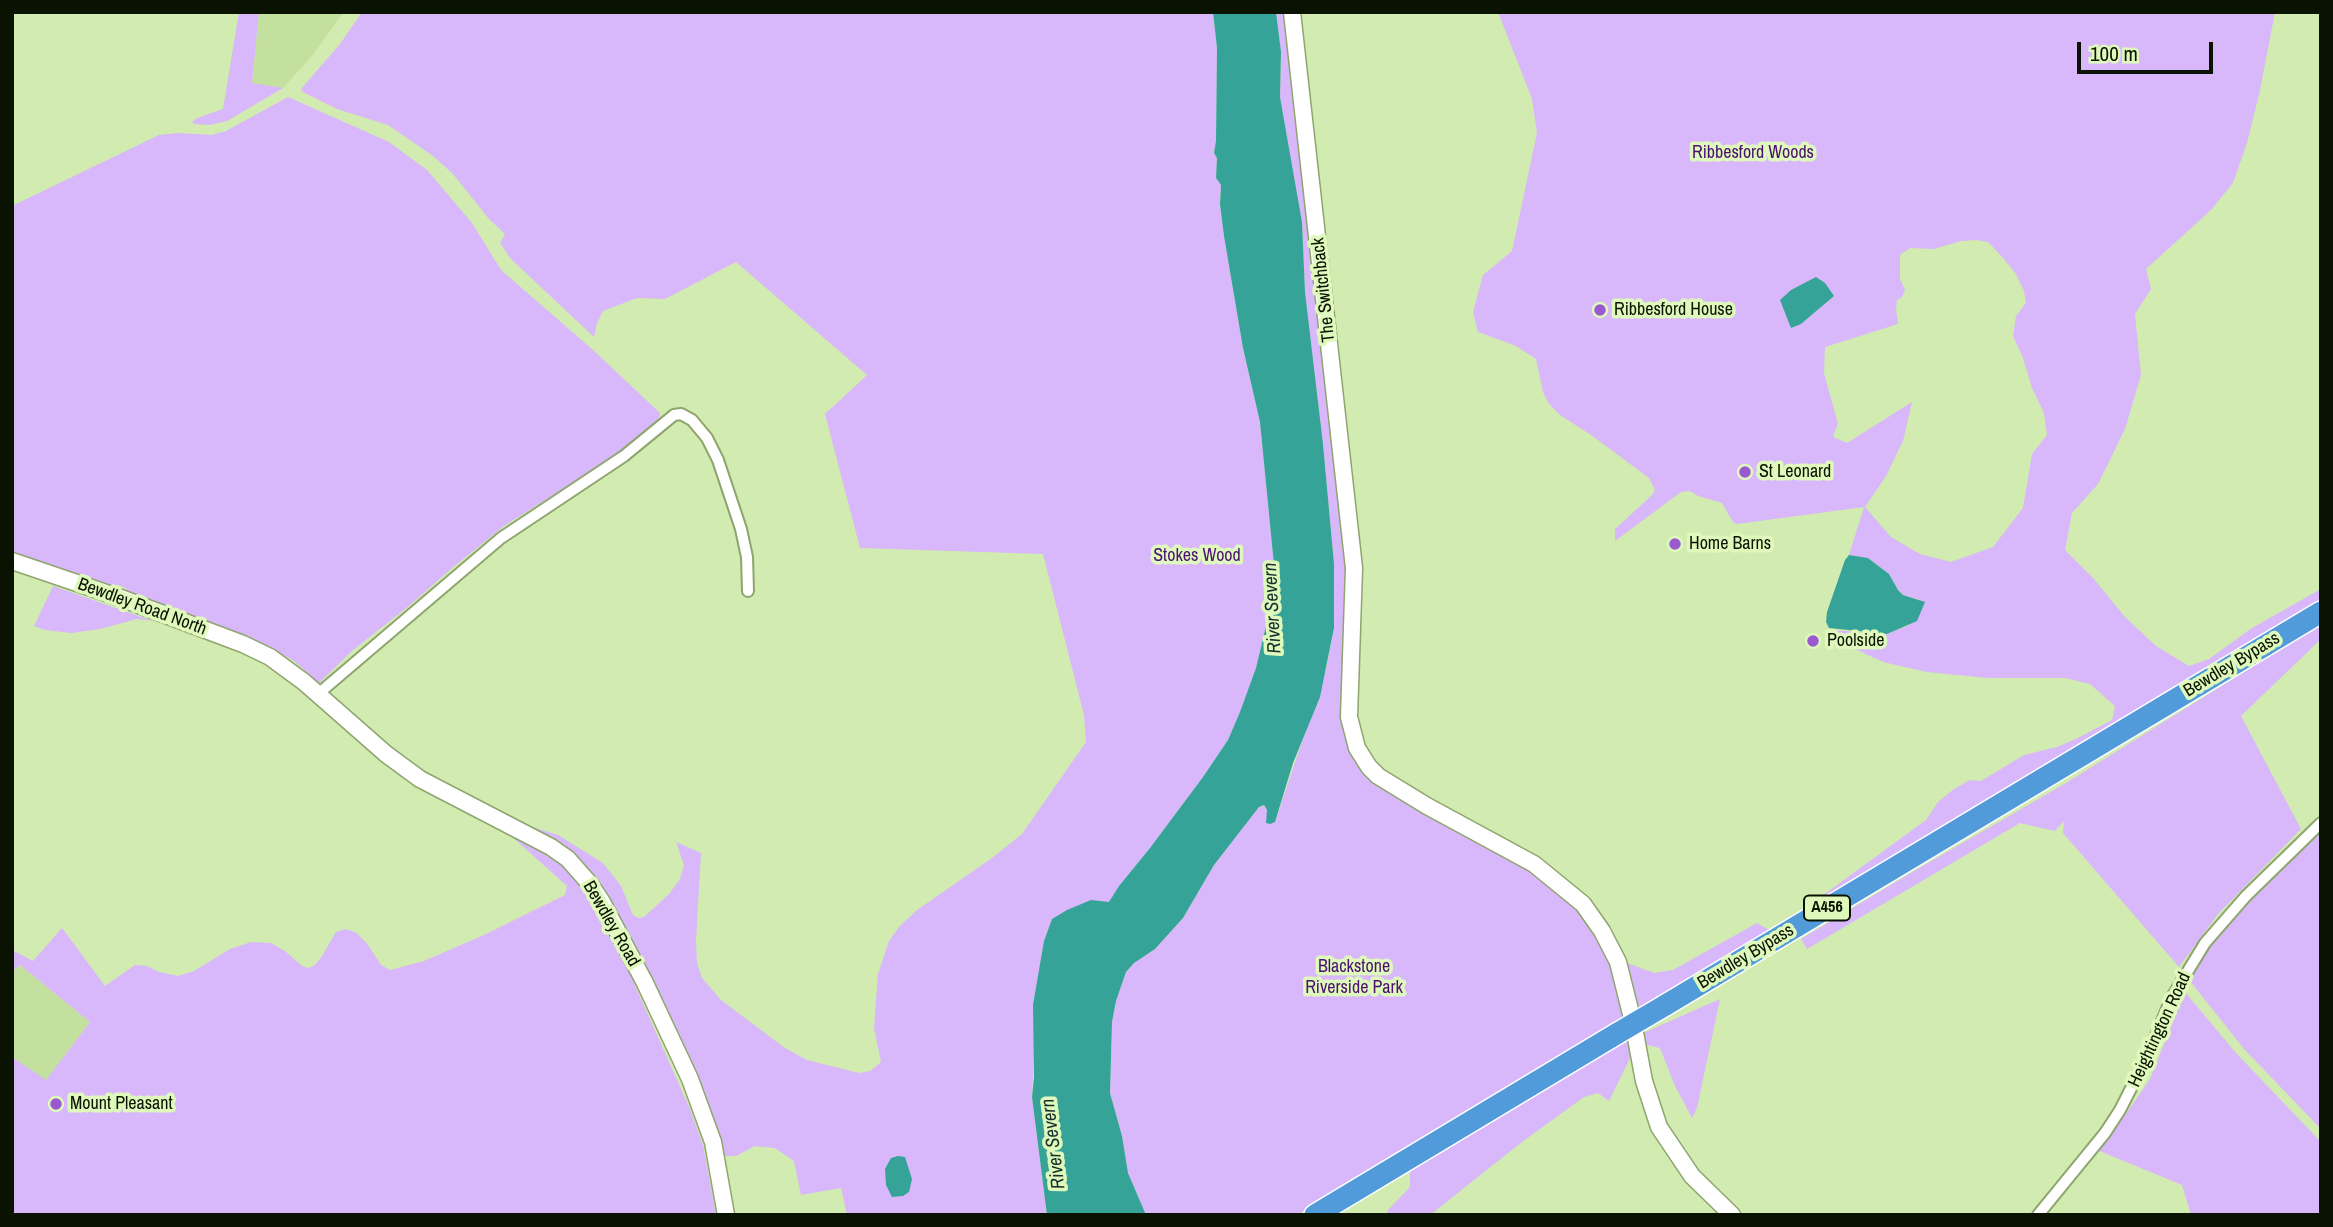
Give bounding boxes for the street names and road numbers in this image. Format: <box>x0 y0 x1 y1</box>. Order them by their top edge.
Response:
street label: The Switchback <box>1308 237 1340 343</box>
street label: Bewdley Road North <box>75 574 209 640</box>
street label: Bewdley Bypass <box>2180 628 2284 702</box>
street label: Bewdley Road <box>578 877 644 971</box>
road number: A456 <box>1804 896 1850 920</box>
street label: Bewdley Bypass <box>1694 920 1798 994</box>
street label: Heightington Road <box>2124 969 2196 1091</box>

